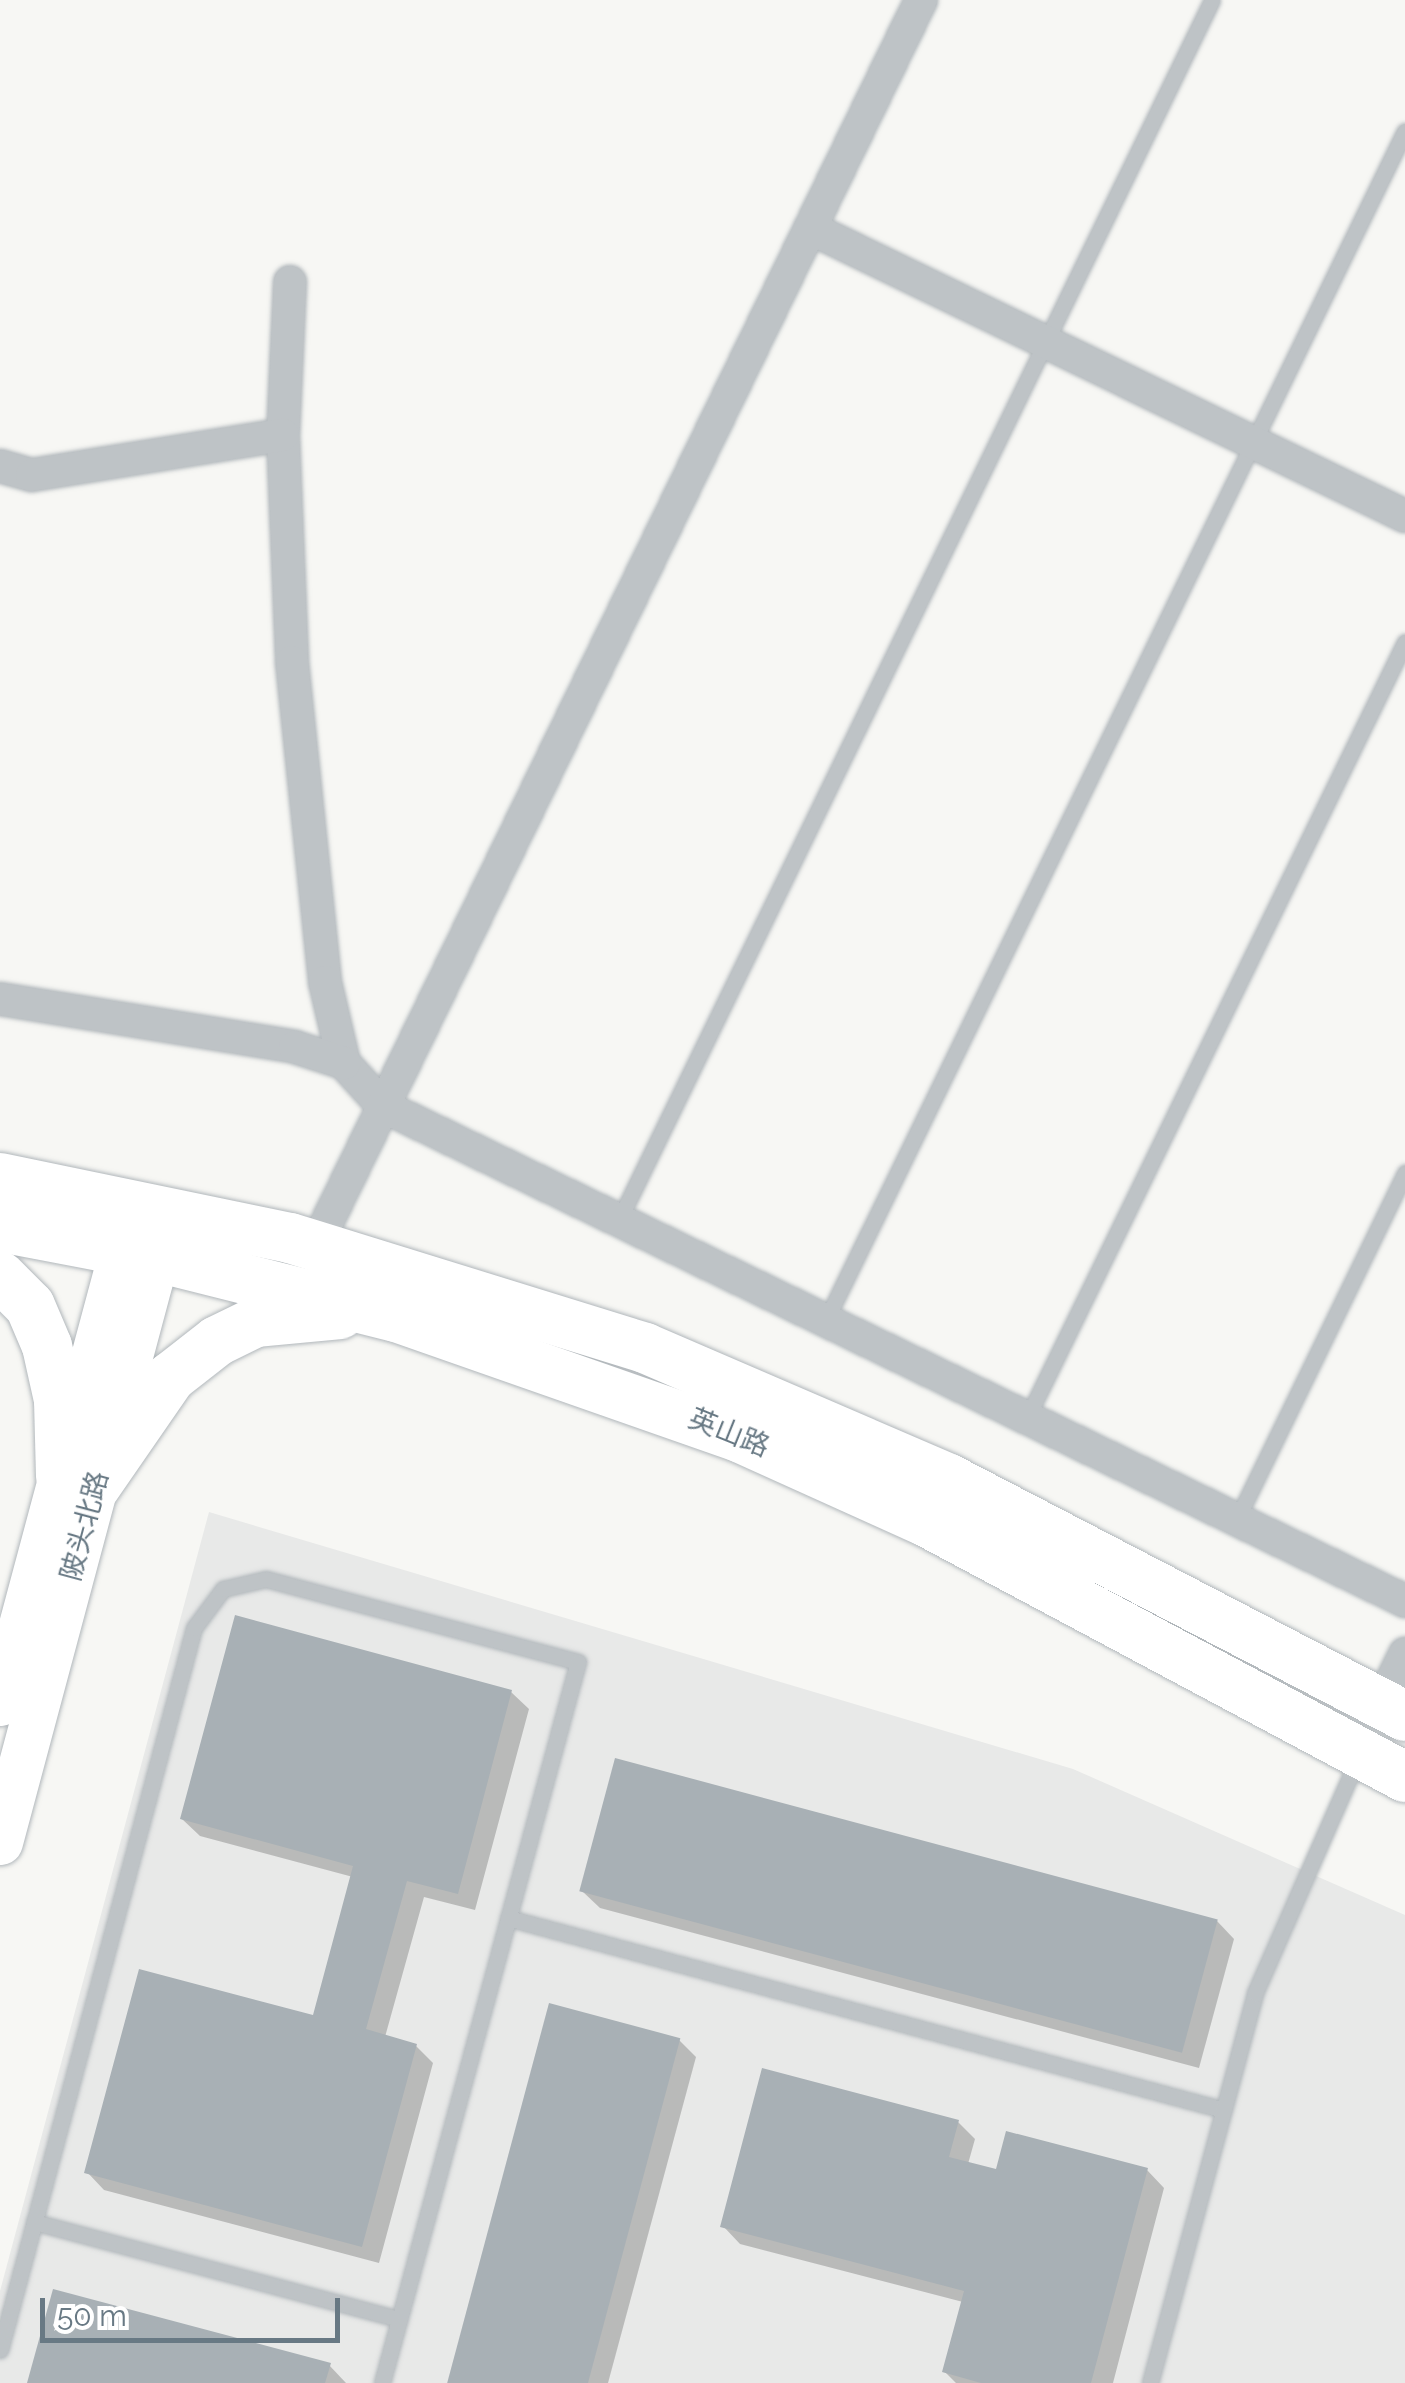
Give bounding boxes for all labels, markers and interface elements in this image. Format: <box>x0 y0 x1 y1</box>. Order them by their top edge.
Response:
street label: 英山路 <box>684 1402 774 1464</box>
street label: 陂头北路 <box>54 1468 116 1584</box>
scale bar <box>45 2278 345 2340</box>
text: 50 m <box>57 2298 127 2333</box>

